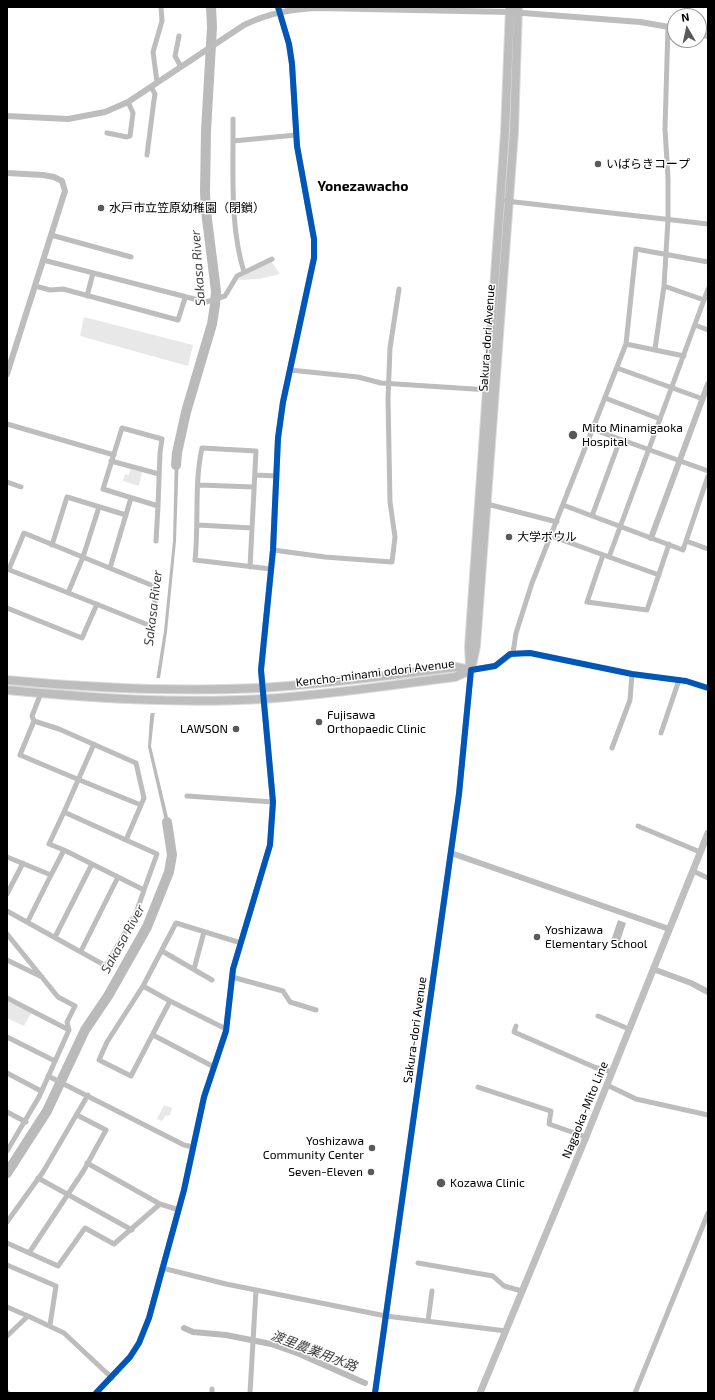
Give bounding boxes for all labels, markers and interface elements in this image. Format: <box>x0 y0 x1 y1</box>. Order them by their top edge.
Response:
north arrow <box>667 8 707 48</box>
text: N <box>680 10 690 24</box>
place label: いばらきコープ <box>606 157 690 171</box>
marker: いばらきコープ <box>593 159 603 169</box>
district label: Yonezawacho <box>317 178 409 194</box>
place label: 水戸市立笠原幼稚園（閉鎖） <box>109 201 265 215</box>
marker: 水戸市立笠原幼稚園（閉鎖） <box>96 203 106 213</box>
water label: Sakasa River <box>188 229 208 307</box>
street label: Sakura-dori Avenue <box>476 284 498 392</box>
place label: Mito Minamigaoka Hospital <box>582 421 683 449</box>
marker: Mito Minamigaoka Hospital <box>567 429 579 441</box>
place label: 大学ボウル <box>517 530 577 544</box>
marker: 大学ボウル <box>504 532 514 542</box>
water label: Sakasa River <box>141 569 165 647</box>
street label: Kencho-minami odori Avenue <box>295 656 455 690</box>
place label: Fujisawa Orthopaedic Clinic <box>327 708 426 736</box>
marker: Fujisawa Orthopaedic Clinic <box>314 717 324 727</box>
place label: LAWSON <box>180 722 228 736</box>
marker: LAWSON <box>231 724 241 734</box>
water label: Sakasa River <box>98 902 148 976</box>
place label: Yoshizawa Elementary School <box>545 923 647 951</box>
marker: Yoshizawa Elementary School <box>532 932 542 942</box>
street label: Sakura-dori Avenue <box>400 976 430 1084</box>
street label: Nagaoka-Mito Line <box>559 1059 611 1161</box>
place label: Yoshizawa Community Center <box>263 1134 364 1162</box>
marker: Yoshizawa Community Center <box>367 1143 377 1153</box>
place label: Seven-Eleven <box>288 1165 363 1179</box>
marker: Seven-Eleven <box>366 1167 376 1177</box>
place label: Kozawa Clinic <box>450 1176 525 1190</box>
marker: Kozawa Clinic <box>435 1177 447 1189</box>
water label: 渡里農業用水路 <box>269 1327 359 1375</box>

